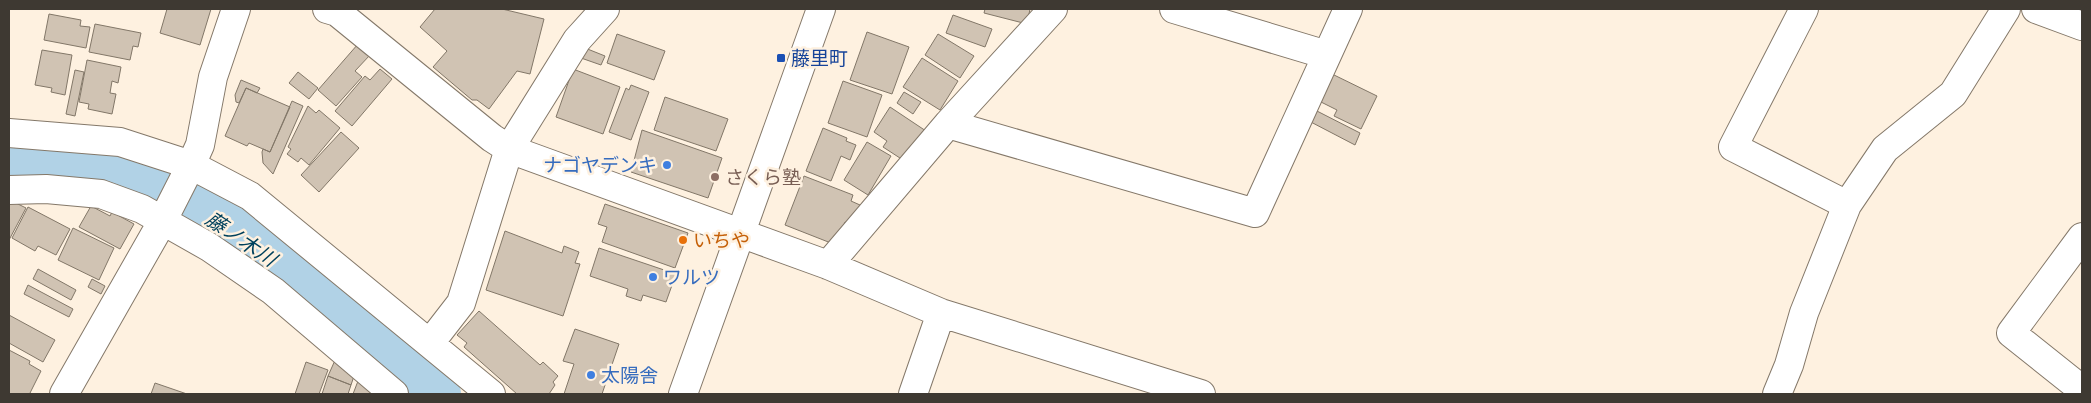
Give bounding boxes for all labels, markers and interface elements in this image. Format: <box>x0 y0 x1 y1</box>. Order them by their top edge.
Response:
place label: 藤里町 <box>791 46 848 70</box>
marker: 藤里町 <box>775 52 787 64</box>
place label: ナゴヤデンキ <box>543 153 657 177</box>
marker: ナゴヤデンキ <box>661 159 673 171</box>
place label: さくら塾 <box>725 165 801 189</box>
marker: さくら塾 <box>709 171 721 183</box>
water label: 藤ノ木川 <box>201 206 283 273</box>
place label: いちや <box>693 228 750 252</box>
marker: いちや <box>677 234 689 246</box>
place label: ワルツ <box>663 265 720 289</box>
marker: ワルツ <box>647 271 659 283</box>
place label: 太陽舎 <box>601 363 658 387</box>
marker: 太陽舎 <box>585 369 597 381</box>

